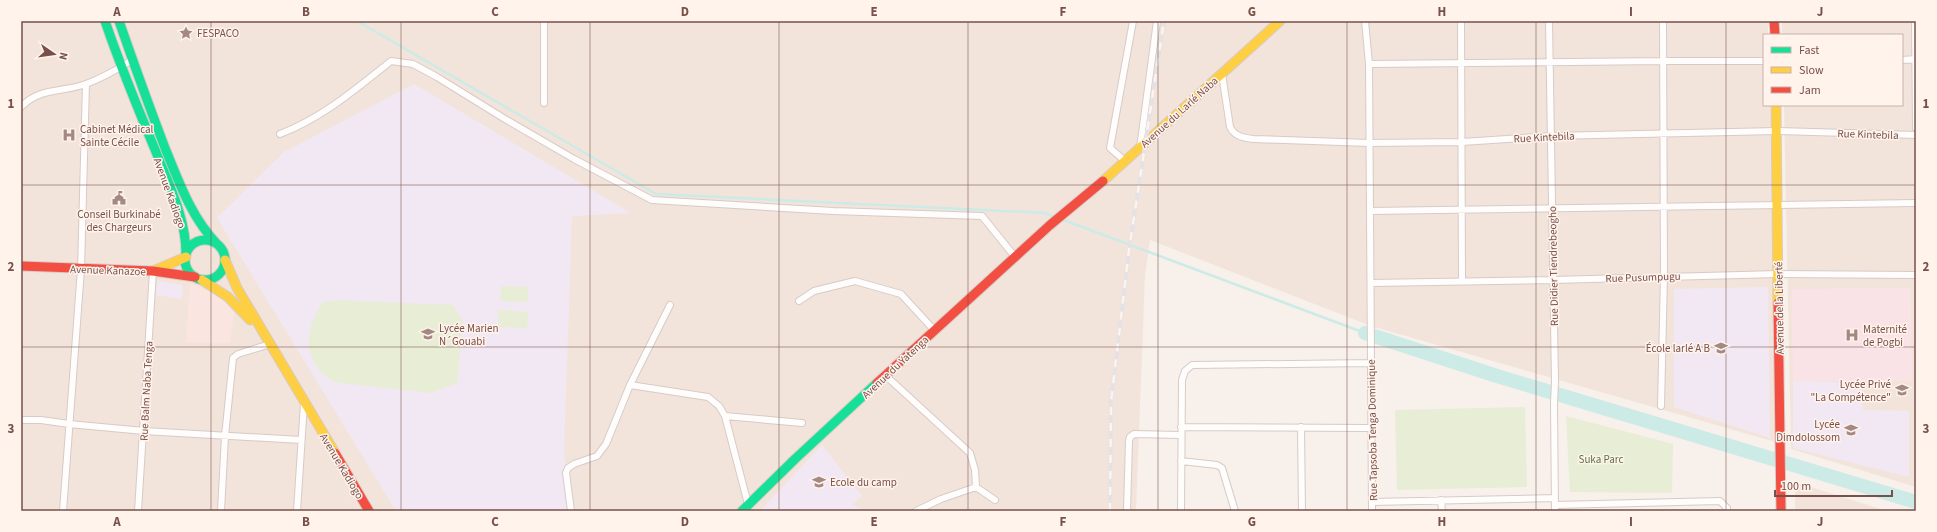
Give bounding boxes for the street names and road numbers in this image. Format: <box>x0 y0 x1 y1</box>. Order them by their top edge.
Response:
street label: Avenue du Larlé Naba <box>1137 73 1221 151</box>
street label: Rue Kintebila <box>1837 126 1899 143</box>
street label: Rue Kintebila <box>1513 128 1575 147</box>
street label: Avenue Kadiogo <box>150 156 189 231</box>
street label: Rue Didier Tiendrebeogho <box>1545 206 1562 326</box>
street label: Avenue de la Liberté <box>1771 261 1788 355</box>
street label: Avenue Kanazoe <box>70 262 147 279</box>
street label: Rue Pusumpugu <box>1605 269 1681 286</box>
street label: Avenue du Yatenga <box>859 332 932 402</box>
street label: Rue Balm Naba Tenga <box>136 341 157 441</box>
street label: Rue Tapsoba Tenga Dominique <box>1364 359 1381 501</box>
street label: Avenue Kadiogo <box>316 431 367 502</box>

